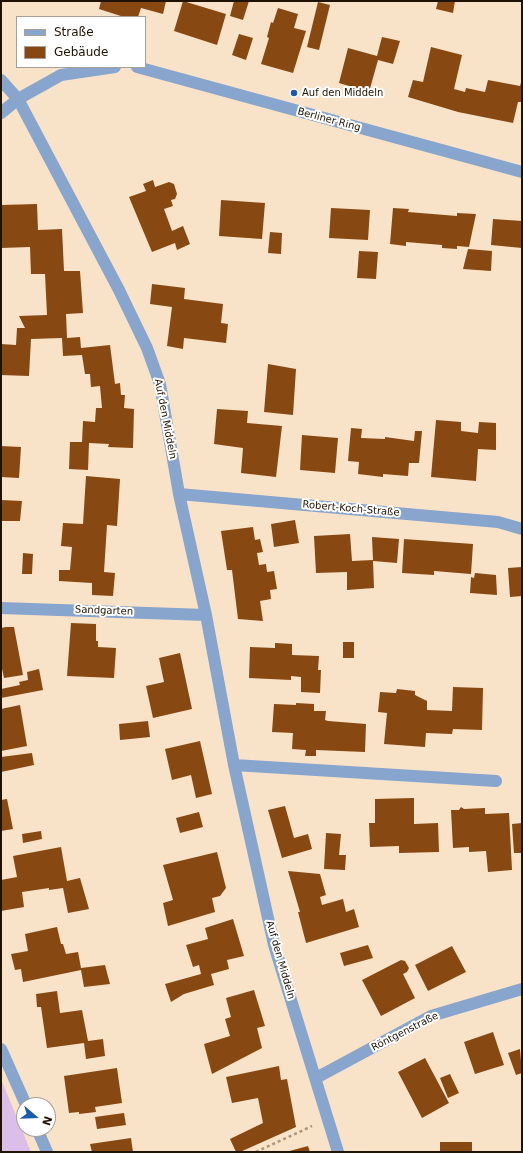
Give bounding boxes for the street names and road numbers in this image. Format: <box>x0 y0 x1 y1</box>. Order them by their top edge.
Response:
street label: Berliner Ring <box>296 106 362 134</box>
street label: Auf den Middeln <box>151 378 179 460</box>
street label: Robert-Koch-Straße <box>302 499 400 519</box>
street label: Sandgarten <box>75 604 133 618</box>
street label: Auf den Middeln <box>263 919 297 1001</box>
street label: Röntgenstraße <box>370 1010 440 1054</box>

